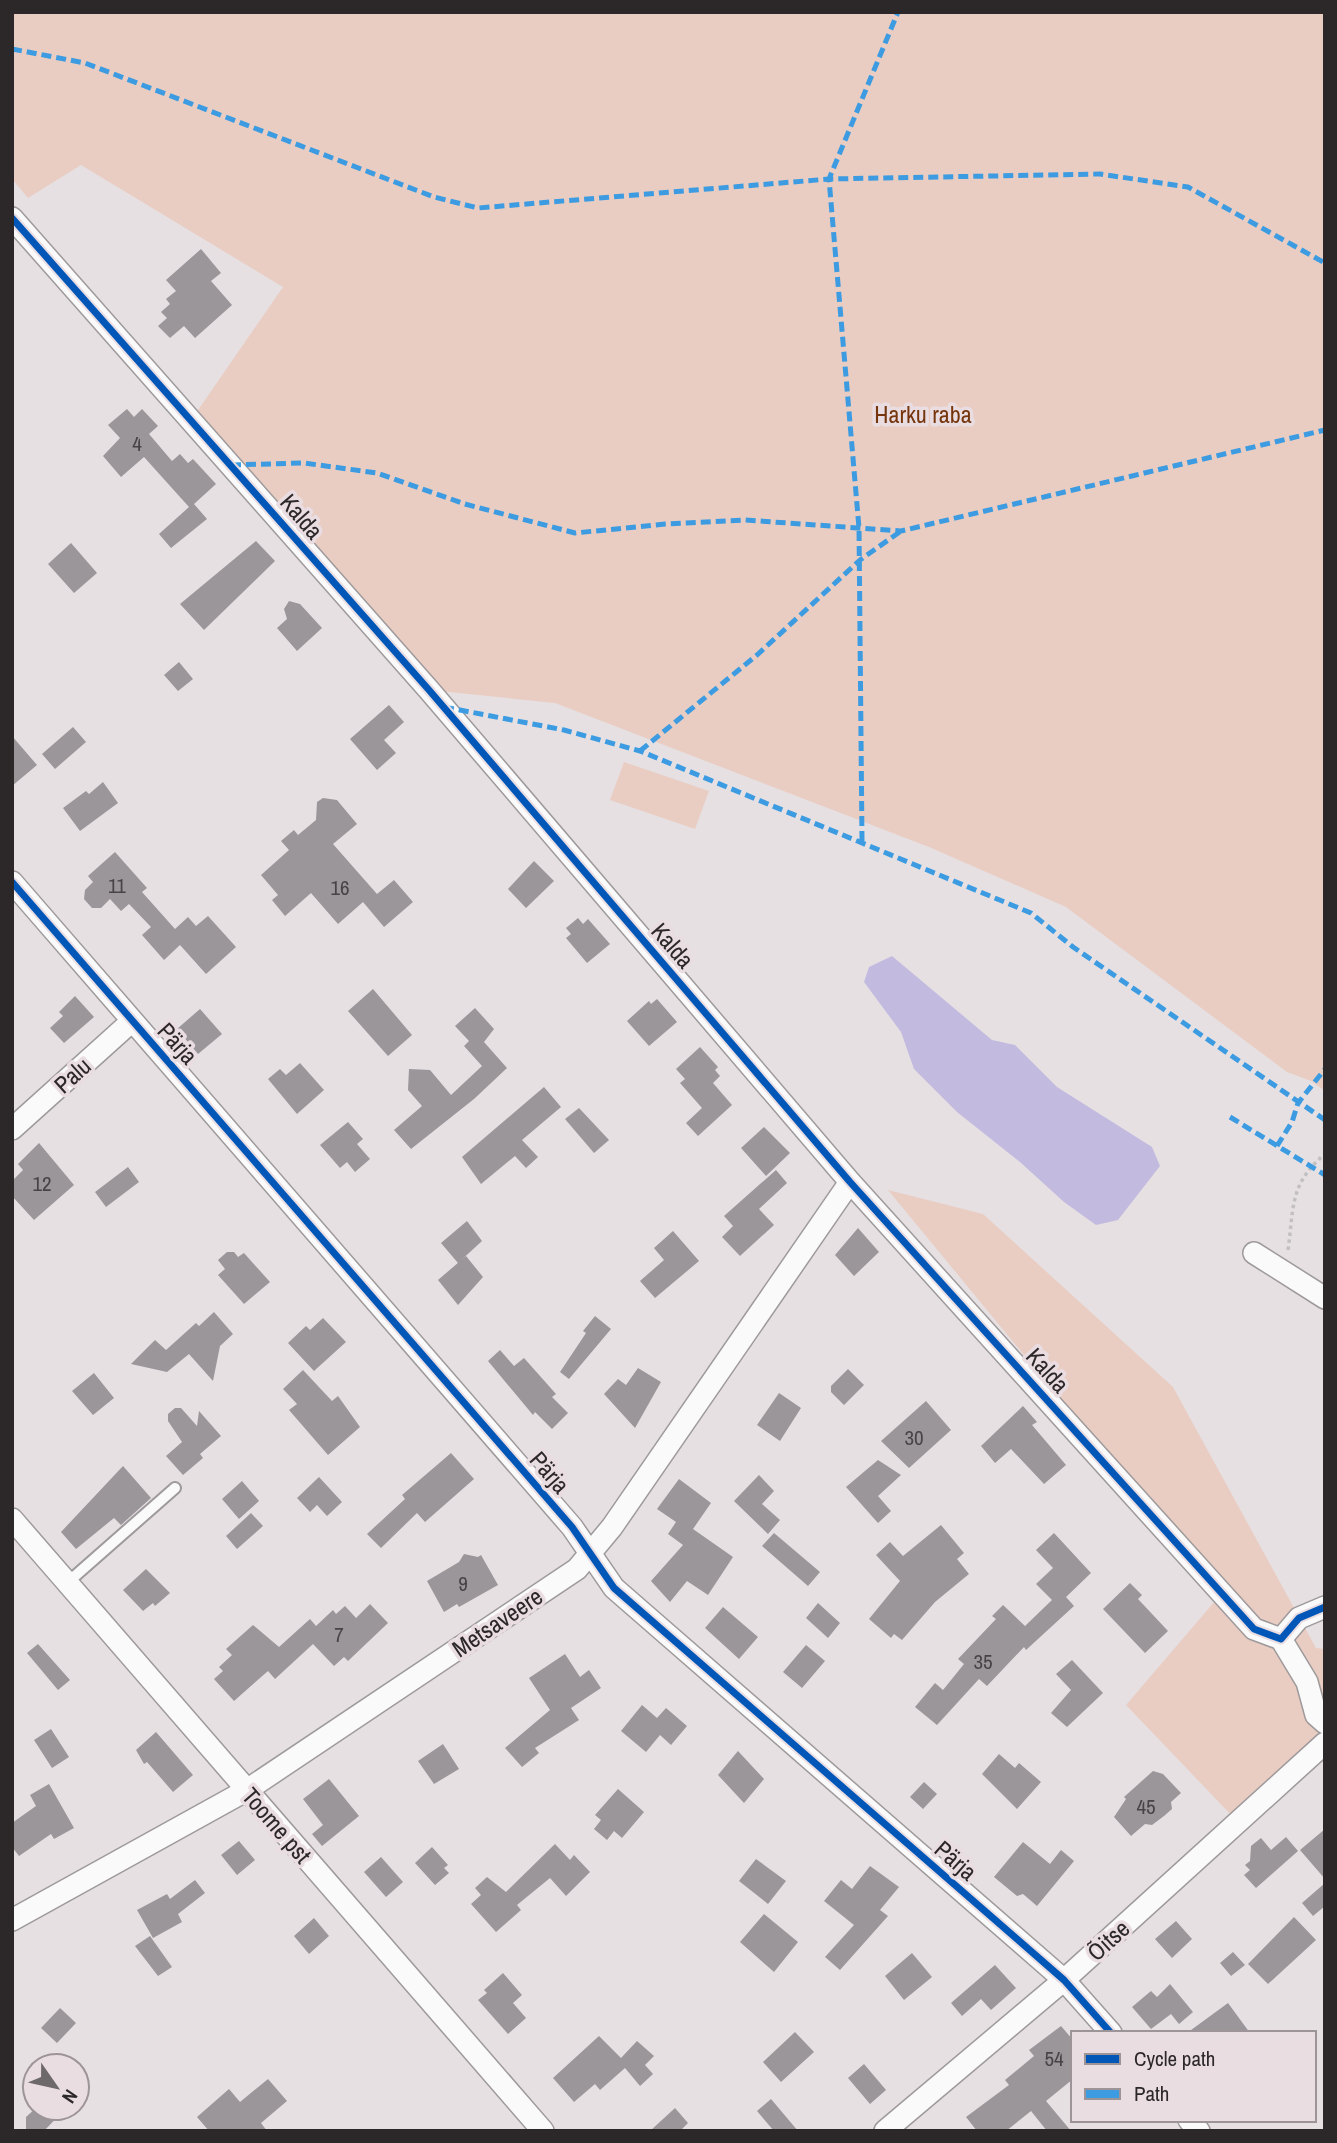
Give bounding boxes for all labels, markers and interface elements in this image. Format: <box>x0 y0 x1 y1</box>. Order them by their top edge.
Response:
park label: Harku raba <box>874 398 972 430</box>
house number: 4 <box>132 429 142 458</box>
street label: Kalda <box>273 487 331 546</box>
house number: 11 <box>108 871 126 900</box>
house number: 16 <box>330 873 350 902</box>
street label: Kalda <box>644 916 702 975</box>
street label: Pärja <box>151 1015 205 1071</box>
street label: Palu <box>47 1050 97 1100</box>
house number: 12 <box>32 1169 52 1198</box>
street label: Kalda <box>1019 1341 1077 1399</box>
house number: 30 <box>904 1423 924 1452</box>
street label: Pärja <box>523 1444 577 1500</box>
house number: 9 <box>458 1569 468 1598</box>
street label: Metsaveere <box>445 1580 549 1664</box>
house number: 7 <box>334 1620 344 1649</box>
house number: 35 <box>973 1647 993 1676</box>
street label: Toome pst <box>235 1780 319 1870</box>
house number: 45 <box>1136 1792 1156 1821</box>
street label: Pärja <box>928 1833 984 1887</box>
street label: Õitse <box>1080 1912 1136 1968</box>
legend <box>1071 2031 1316 2122</box>
house number: 54 <box>1044 2044 1064 2073</box>
text: Cycle path <box>1134 2044 1215 2073</box>
north arrow <box>21 2052 91 2122</box>
text: Path <box>1134 2079 1169 2108</box>
text: N <box>56 2085 84 2108</box>

